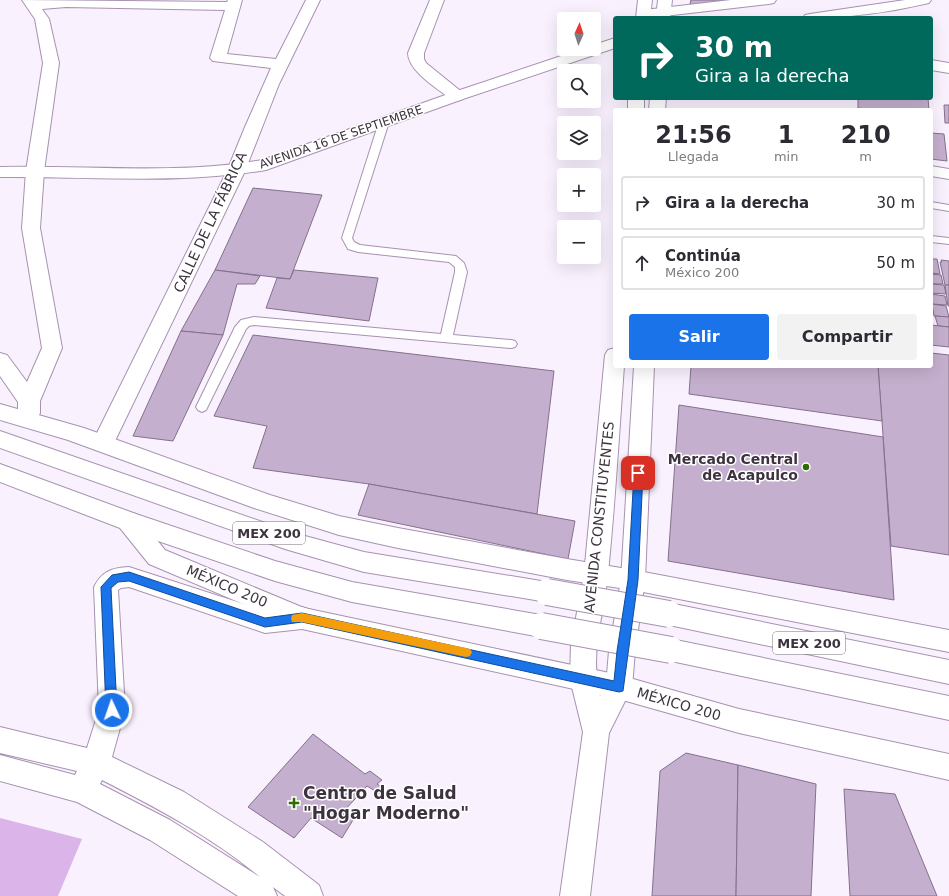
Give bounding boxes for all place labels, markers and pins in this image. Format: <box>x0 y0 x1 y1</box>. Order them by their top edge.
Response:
place label: Mercado Central de Acapulco <box>668 451 798 483</box>
pin <box>621 456 655 490</box>
marker: Mercado Central de Acapulco <box>801 462 811 472</box>
place label: Centro de Salud "Hogar Moderno" <box>303 783 469 823</box>
marker: Centro de Salud "Hogar Moderno" <box>288 797 300 809</box>

